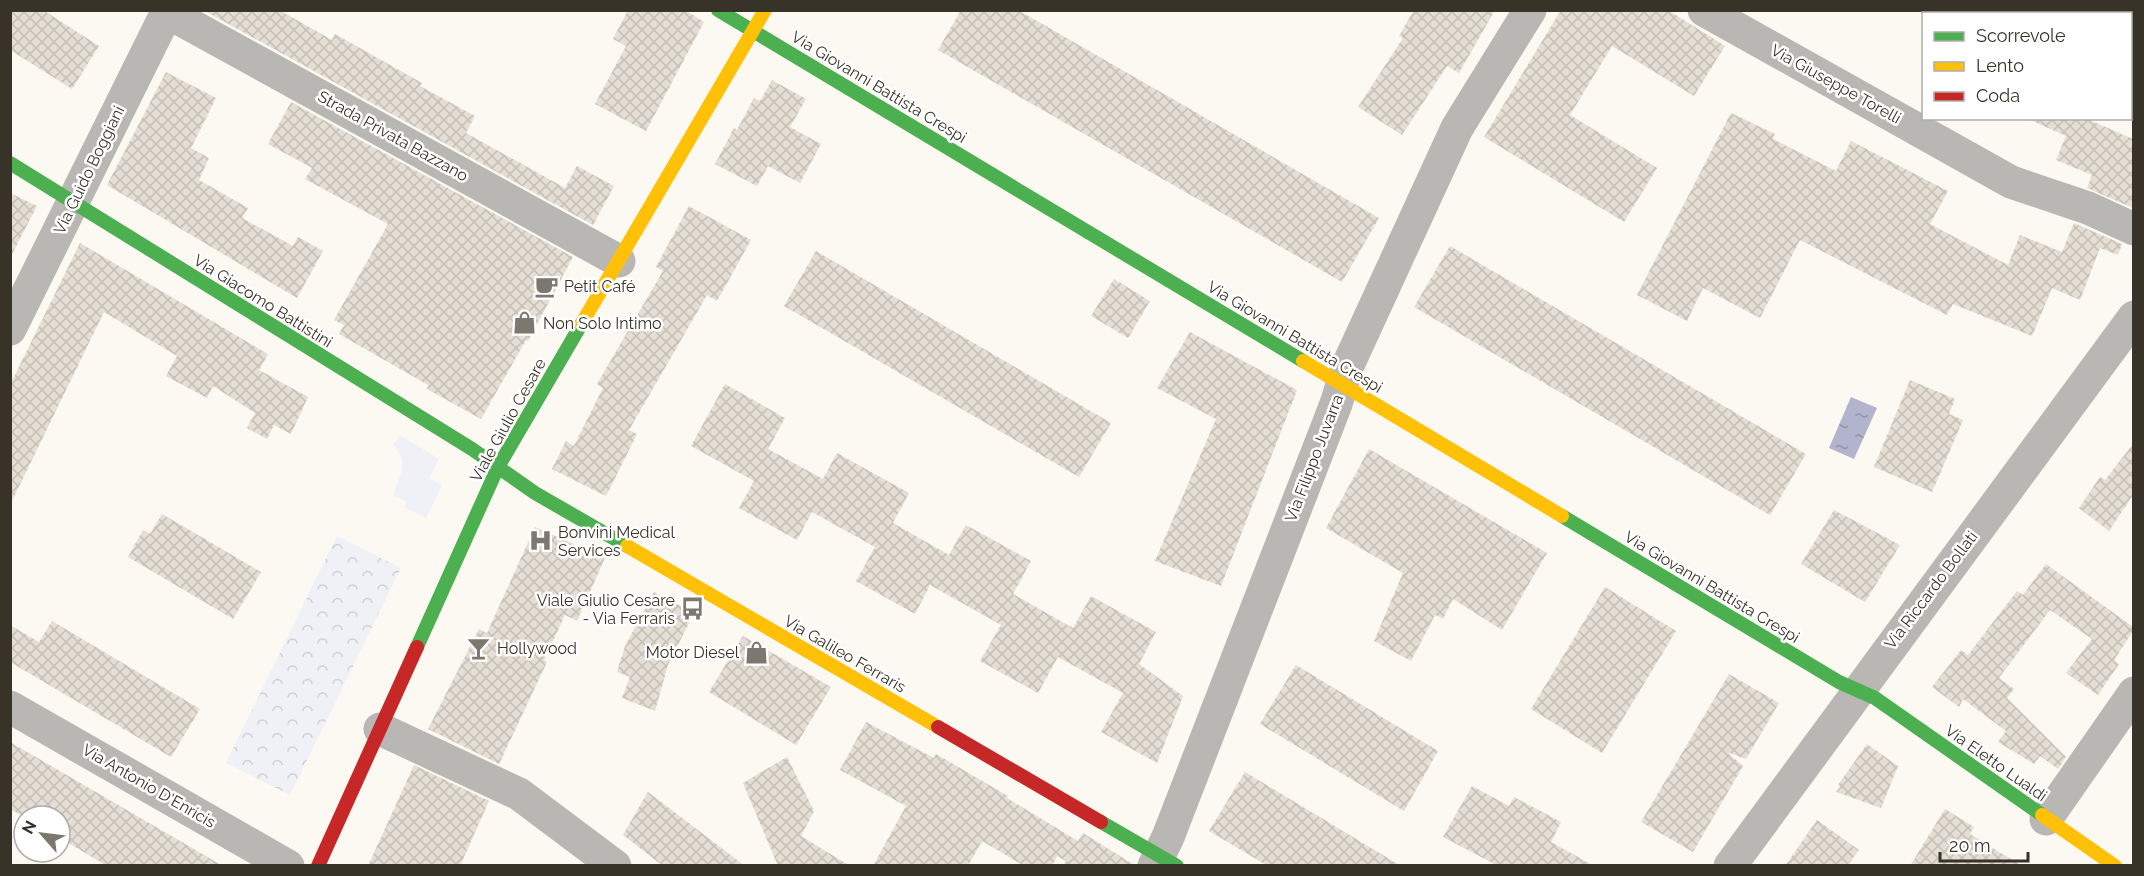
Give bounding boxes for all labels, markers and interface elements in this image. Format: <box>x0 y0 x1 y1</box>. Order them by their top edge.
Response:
legend <box>1922 12 2132 120</box>
text: Scorrevole <box>1976 25 2066 46</box>
street label: Via Giovanni Battista Crespi <box>788 27 970 147</box>
street label: Via Giuseppe Torelli <box>1768 40 1904 128</box>
text: Lento <box>1976 55 2024 76</box>
text: Coda <box>1976 85 2020 106</box>
street label: Strada Privata Bazzano <box>315 87 471 185</box>
street label: Via Guido Boggiani <box>50 103 128 237</box>
street label: Via Giacomo Battistini <box>190 250 336 352</box>
cafe icon: Petit Café <box>533 273 559 299</box>
place label: Petit Café <box>564 277 635 296</box>
street label: Via Giovanni Battista Crespi <box>1204 277 1386 397</box>
shop icon: Non Solo Intimo <box>512 310 538 336</box>
place label: Non Solo Intimo <box>543 314 662 333</box>
street label: Viale Giulio Cesare <box>466 355 550 485</box>
street label: Via Filippo Juvarra <box>1281 392 1347 524</box>
place label: Bonvini Medical Services <box>558 523 675 560</box>
street label: Via Giovanni Battista Crespi <box>1621 527 1803 647</box>
street label: Via Riccardo Bollati <box>1881 527 1981 653</box>
hospital icon: Bonvini Medical Services <box>527 528 553 554</box>
place label: Viale Giulio Cesare - Via Ferraris <box>537 591 675 628</box>
bus stop icon: Viale Giulio Cesare - Via Ferraris <box>680 596 706 622</box>
street label: Via Galileo Ferraris <box>781 611 910 697</box>
bar icon: Hollywood <box>466 635 492 661</box>
place label: Hollywood <box>497 639 577 658</box>
shop icon: Motor Diesel <box>744 639 770 665</box>
place label: Motor Diesel <box>646 643 740 662</box>
street label: Via Eletto Lualdi <box>1941 721 2051 805</box>
street label: Via Antonio D'Enricis <box>79 740 219 832</box>
north arrow <box>12 804 72 864</box>
text: N <box>18 817 40 837</box>
scale bar <box>1940 825 2028 863</box>
text: 20 m <box>1949 835 1991 856</box>

